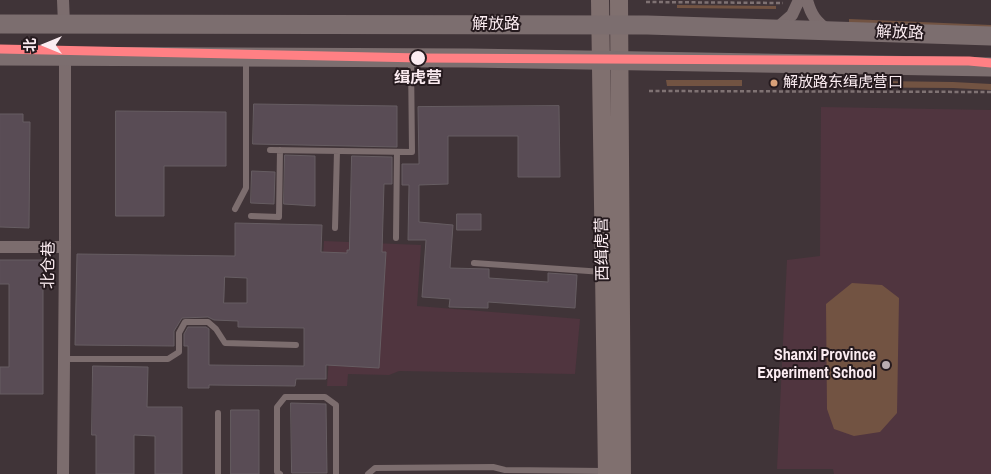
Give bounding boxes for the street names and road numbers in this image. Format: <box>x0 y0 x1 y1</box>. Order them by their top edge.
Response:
street label: 解放路 <box>472 15 520 35</box>
street label: 解放路 <box>876 23 924 43</box>
street label: 西缉虎营 <box>593 217 613 281</box>
street label: 北仓巷 <box>39 241 59 289</box>

